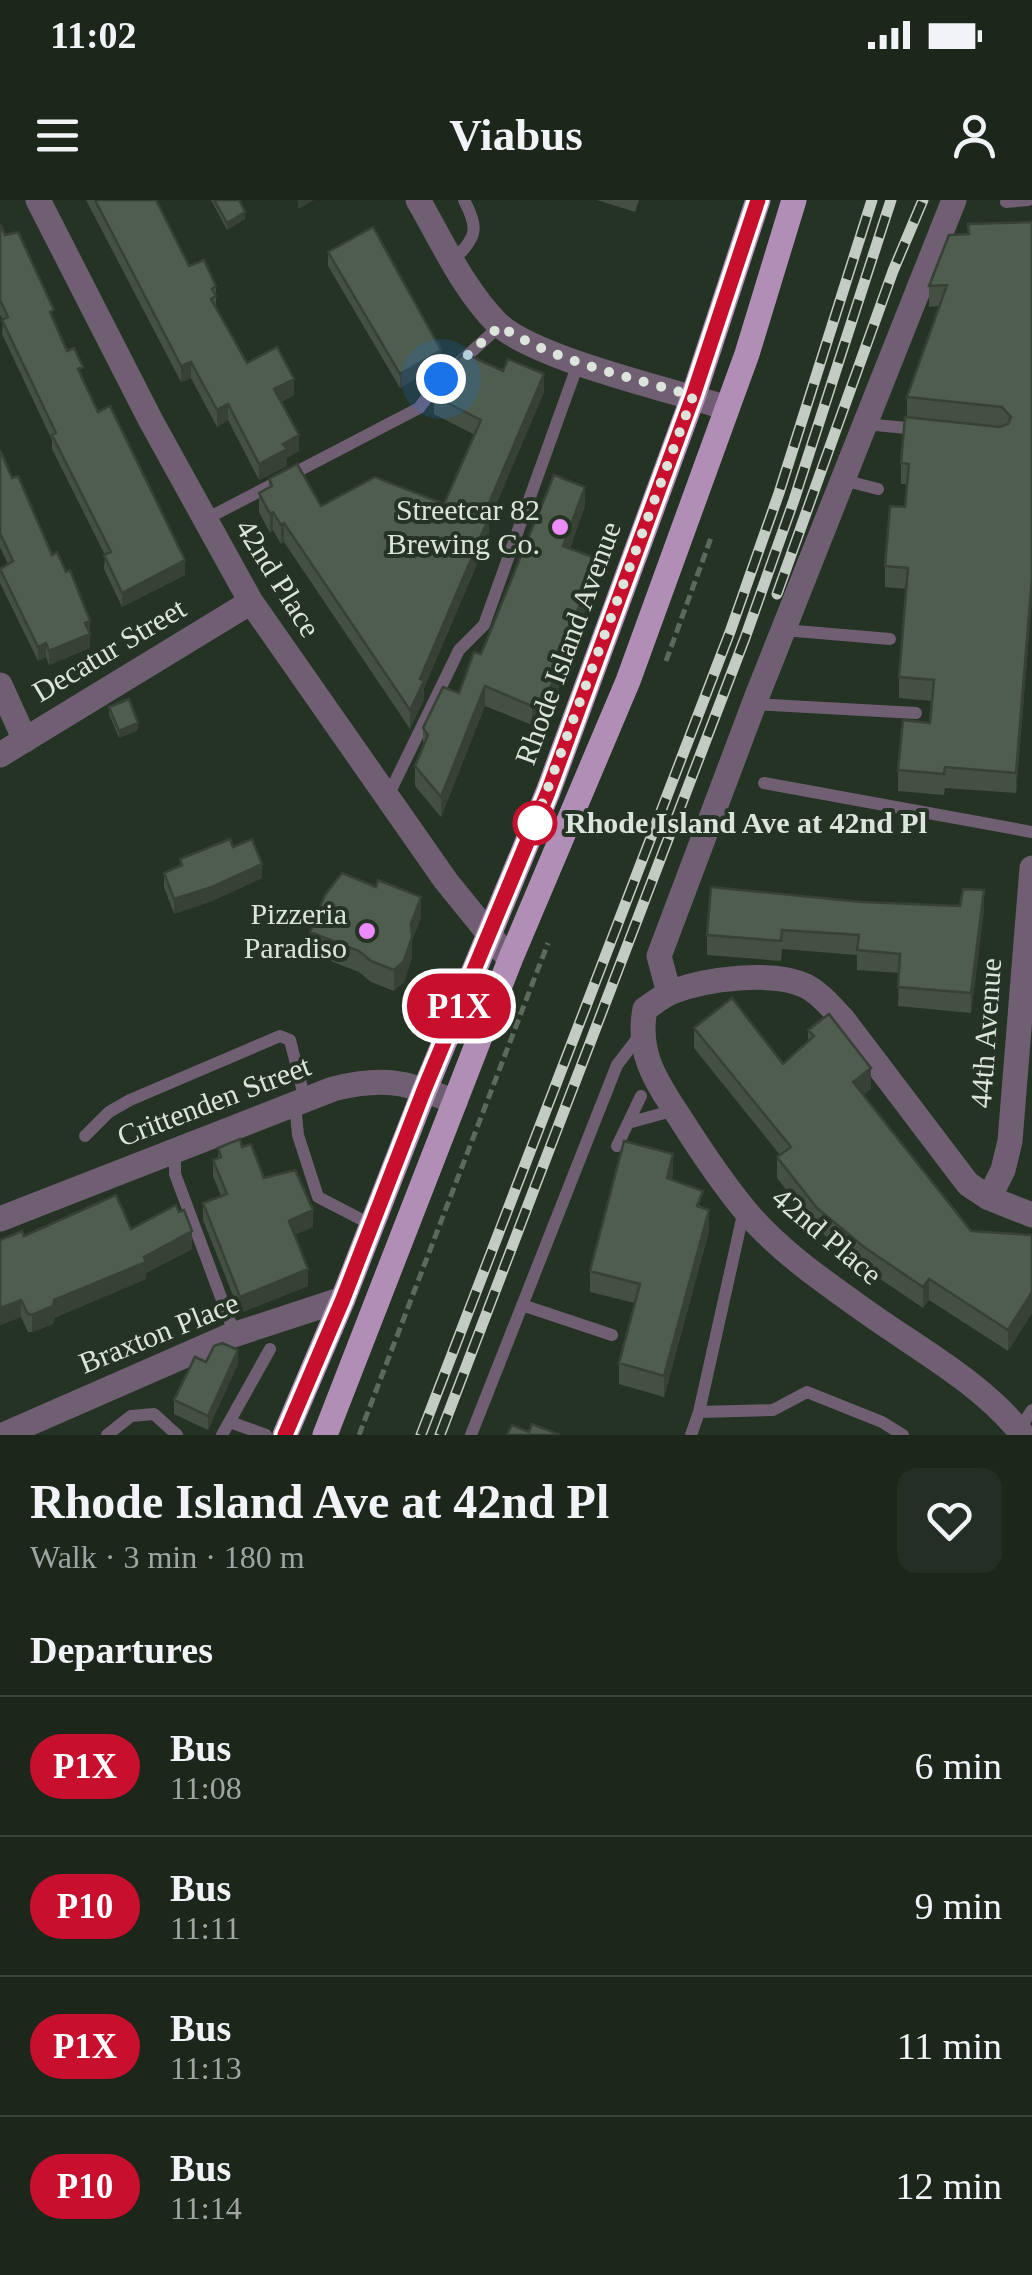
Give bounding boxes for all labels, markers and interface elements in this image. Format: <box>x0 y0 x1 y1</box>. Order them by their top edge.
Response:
text: 11:02 <box>50 14 137 56</box>
icon: menu <box>30 108 85 163</box>
icon: person <box>947 108 1002 163</box>
text: Viabus <box>449 110 583 160</box>
your location <box>416 354 466 404</box>
place label: Streetcar 82 Brewing Co. <box>387 493 540 560</box>
street label: 42nd Place <box>229 513 328 643</box>
marker: Streetcar 82 Brewing Co. <box>549 516 571 538</box>
street label: Rhode Island Avenue <box>508 517 627 769</box>
street label: Decatur Street <box>26 591 192 708</box>
marker: Rhode Island Ave at 42nd Pl <box>514 802 556 844</box>
place label: Rhode Island Ave at 42nd Pl <box>565 806 927 839</box>
place label: Pizzeria Paradiso <box>244 897 347 964</box>
marker: Pizzeria Paradiso <box>356 920 378 942</box>
street label: 44th Avenue <box>964 957 1007 1109</box>
line badge: P1X <box>402 974 516 1038</box>
text: P1X <box>427 987 491 1026</box>
street label: Crittenden Street <box>113 1048 316 1153</box>
street label: 42nd Place <box>766 1180 889 1291</box>
street label: Braxton Place <box>74 1286 243 1380</box>
button: heart <box>897 1468 1002 1573</box>
text: Rhode Island Ave at 42nd Pl <box>30 1475 609 1528</box>
text: Walk · 3 min · 180 m <box>30 1539 305 1575</box>
text: Departures <box>30 1629 213 1671</box>
text: Bus <box>170 1727 231 1769</box>
text: 6 min <box>914 1745 1002 1787</box>
text: P1X <box>53 1747 117 1786</box>
text: 11:08 <box>170 1770 242 1806</box>
text: Bus <box>170 1867 231 1909</box>
text: 9 min <box>914 1885 1002 1927</box>
text: P10 <box>57 1887 113 1926</box>
text: 11:11 <box>170 1910 241 1946</box>
text: Bus <box>170 2007 231 2049</box>
text: 11 min <box>897 2025 1002 2067</box>
text: P1X <box>53 2027 117 2066</box>
text: 11:13 <box>170 2050 242 2086</box>
text: Bus <box>170 2147 231 2189</box>
text: 12 min <box>895 2165 1002 2207</box>
text: P10 <box>57 2167 113 2206</box>
text: 11:14 <box>170 2190 242 2226</box>

